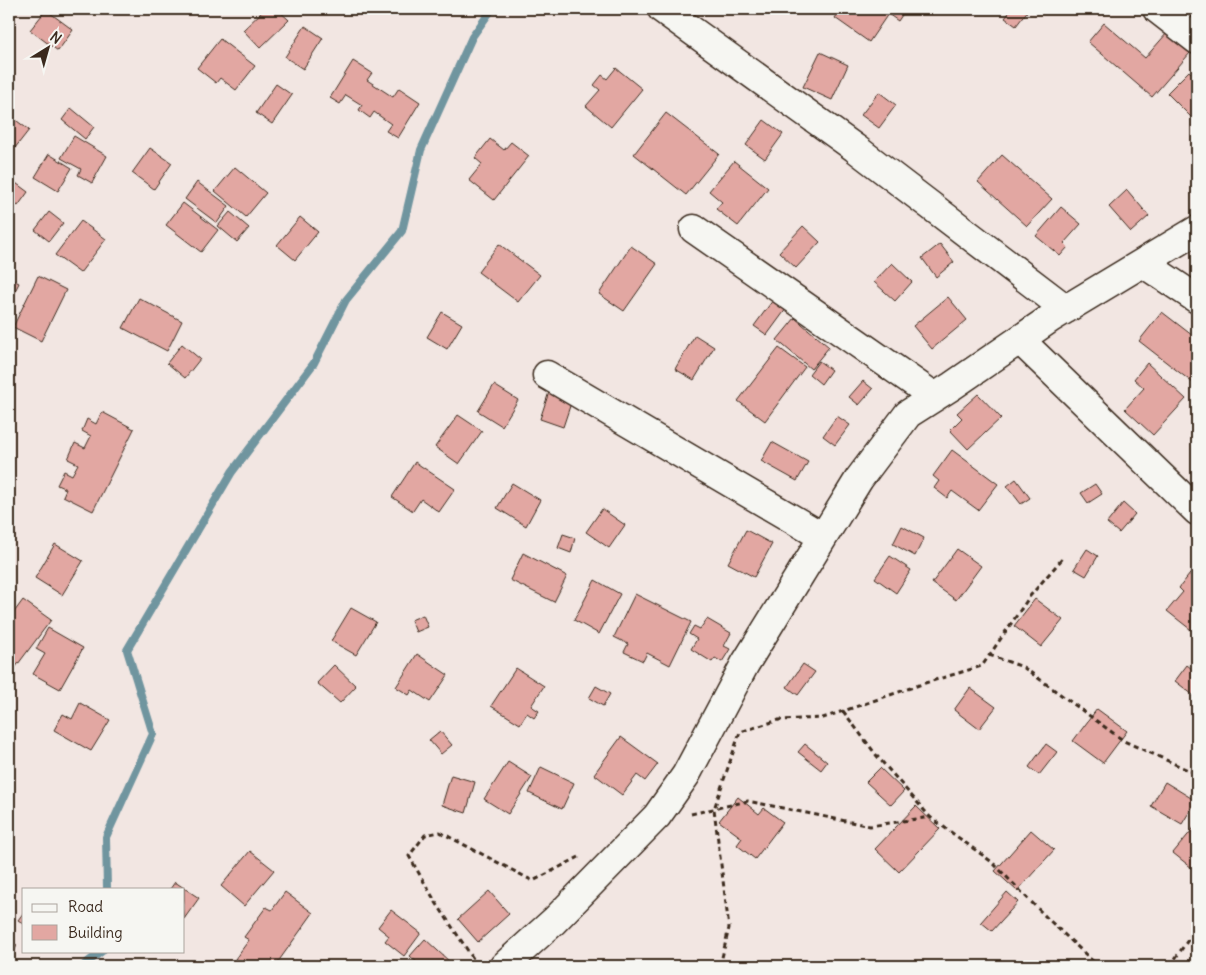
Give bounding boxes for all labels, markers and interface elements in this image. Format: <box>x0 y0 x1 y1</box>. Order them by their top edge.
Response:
north arrow <box>22 22 72 72</box>
text: N <box>47 28 65 48</box>
legend <box>22 888 185 952</box>
text: Road <box>68 897 103 916</box>
text: Building <box>68 923 123 942</box>

